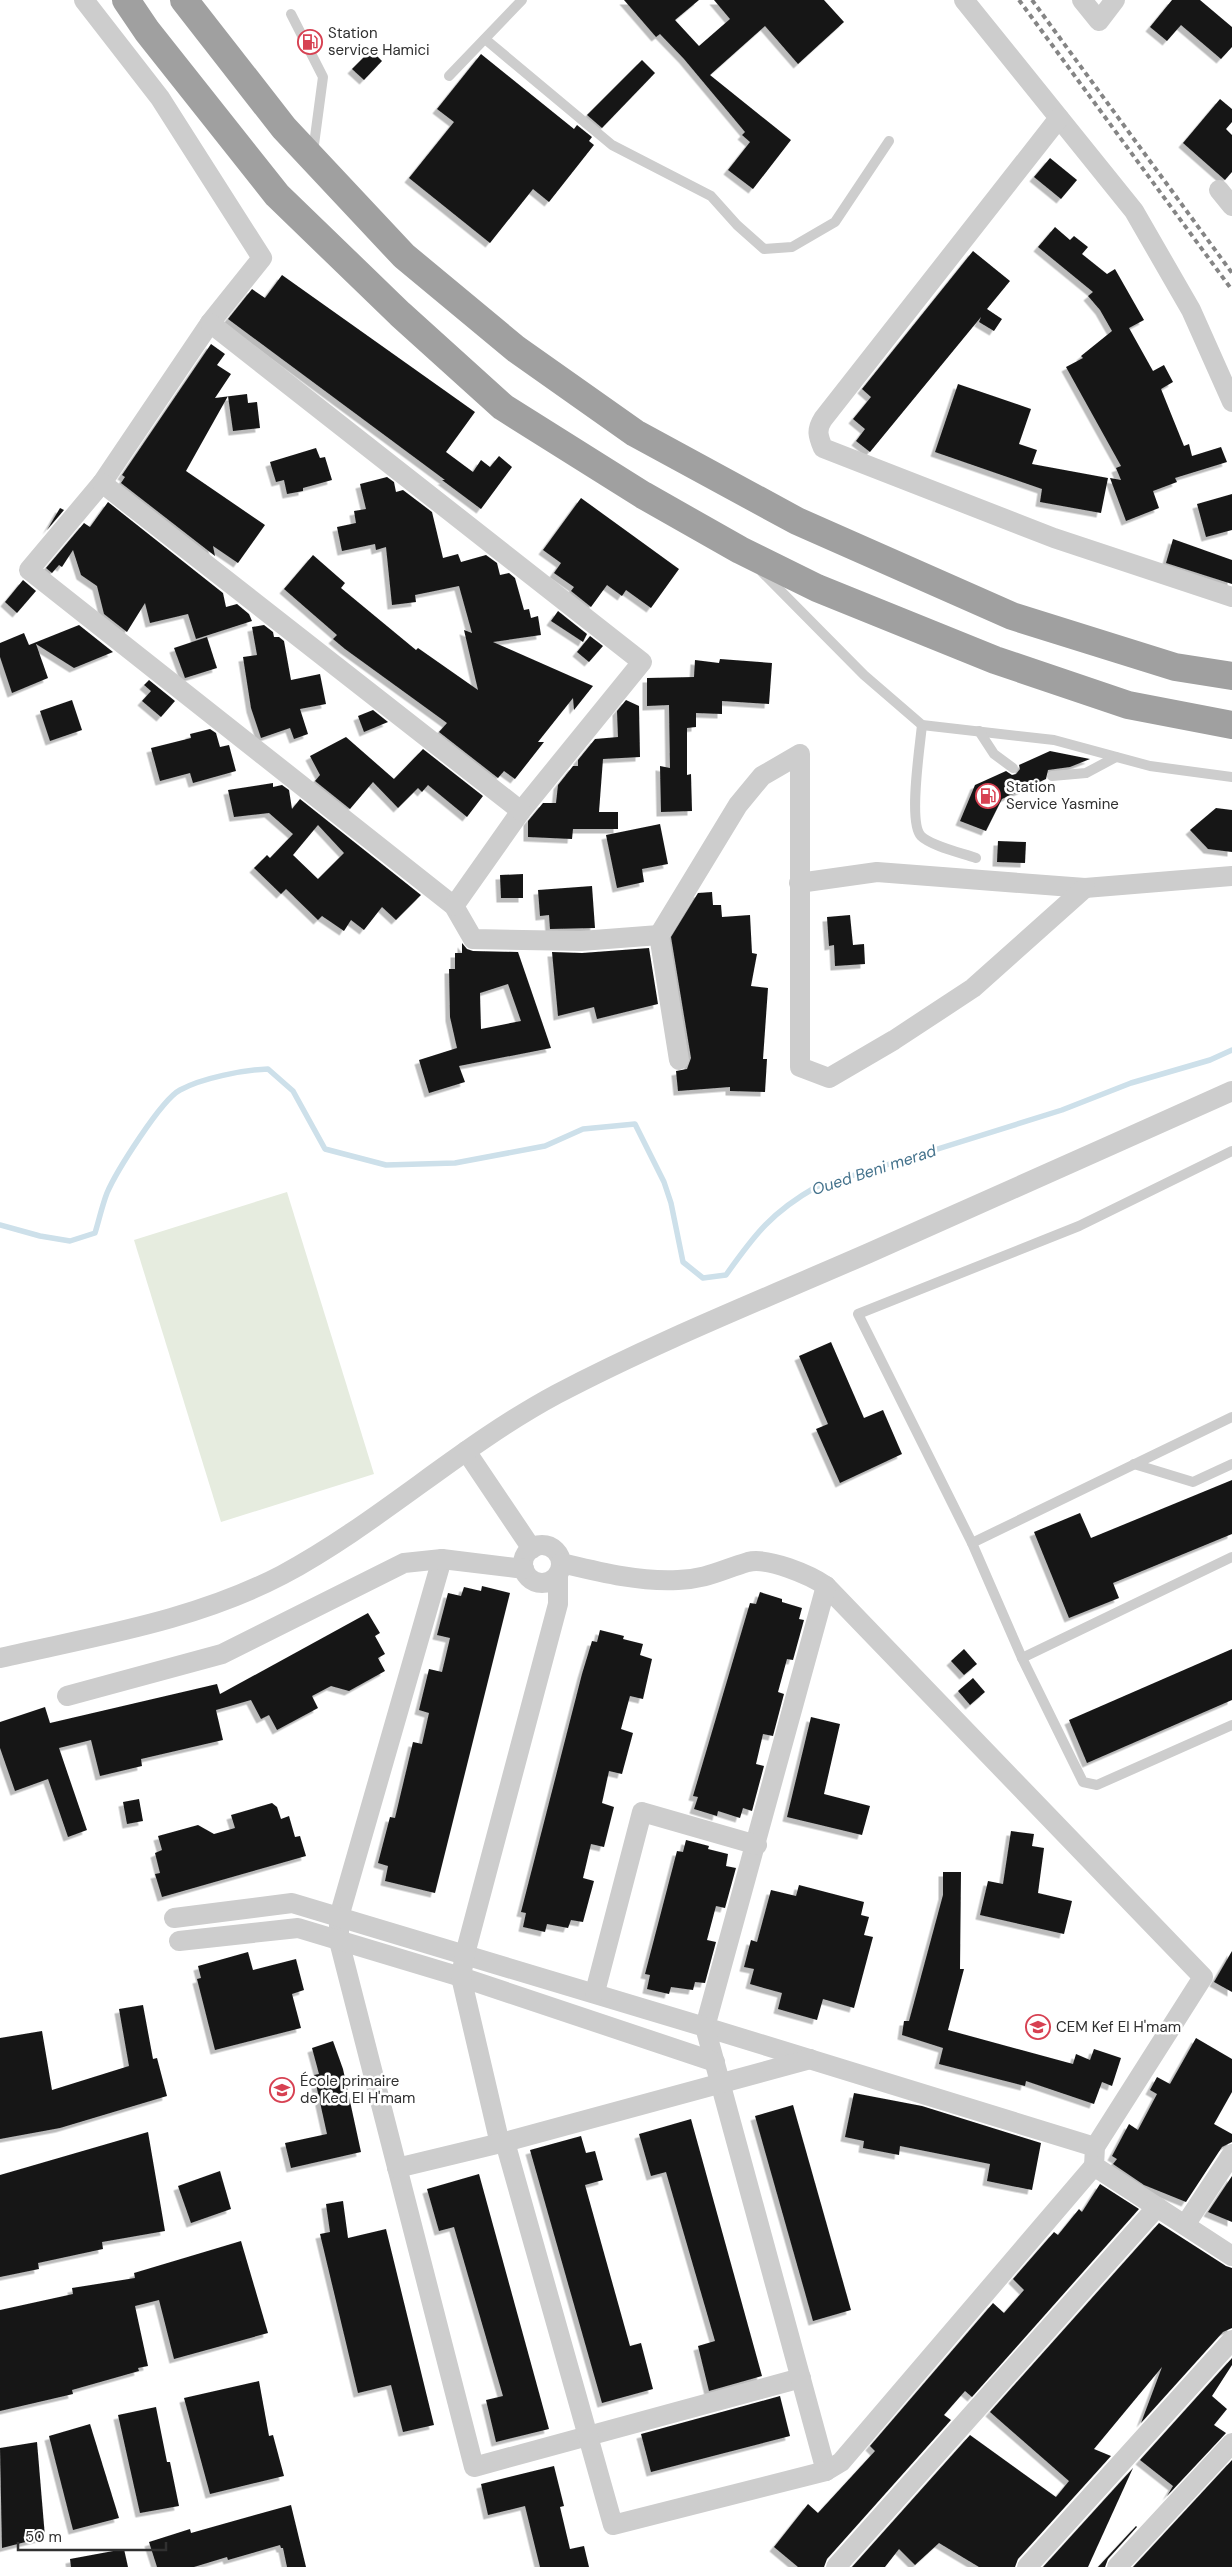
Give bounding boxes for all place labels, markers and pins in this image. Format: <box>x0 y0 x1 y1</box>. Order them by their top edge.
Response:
place label: Station service Hamici <box>328 23 430 60</box>
fuel station icon: Station service Hamici <box>297 29 323 55</box>
place label: Station Service Yasmine <box>1006 777 1119 814</box>
fuel station icon: Station Service Yasmine <box>975 783 1001 809</box>
school or university icon: CEM Kef El H'mam <box>1025 2014 1051 2040</box>
place label: CEM Kef El H'mam <box>1056 2017 1181 2037</box>
place label: École primaire de Ked El H'mam <box>300 2071 415 2108</box>
school or university icon: École primaire de Ked El H'mam <box>269 2077 295 2103</box>

